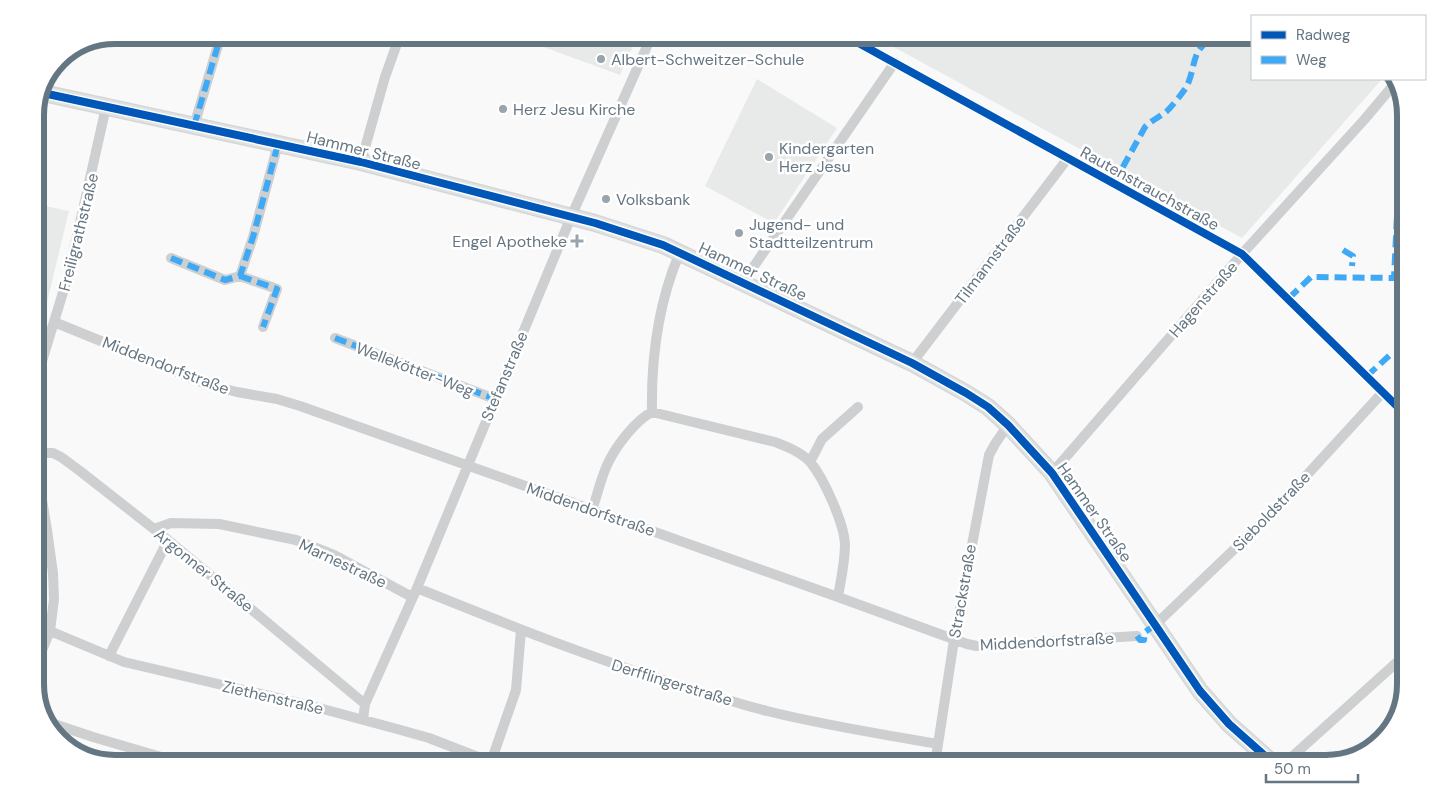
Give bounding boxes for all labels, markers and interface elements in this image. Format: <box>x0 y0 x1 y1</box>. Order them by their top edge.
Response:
legend <box>1251 15 1426 80</box>
text: Radweg <box>1296 25 1350 45</box>
place label: Albert-Schweitzer-Schule <box>611 49 804 70</box>
text: Weg <box>1296 50 1327 70</box>
marker: Albert-Schweitzer-Schule <box>595 53 607 65</box>
place label: Herz Jesu Kirche <box>513 99 635 120</box>
marker: Herz Jesu Kirche <box>497 103 509 115</box>
street label: Hammer Straße <box>305 126 423 175</box>
place label: Kindergarten Herz Jesu <box>779 138 874 177</box>
street label: Rautenstrauchstraße <box>1077 142 1223 235</box>
marker: Kindergarten Herz Jesu <box>763 151 775 163</box>
street label: Freiligrathstraße <box>54 171 103 294</box>
place label: Volksbank <box>616 189 690 210</box>
marker: Volksbank <box>600 193 612 205</box>
street label: Tilmannstraße <box>950 212 1031 309</box>
place label: Jugend- und Stadtteilzentrum <box>749 214 873 253</box>
marker: Jugend- und Stadtteilzentrum <box>733 227 745 239</box>
place label: Engel Apotheke <box>452 231 567 252</box>
marker: Engel Apotheke <box>571 235 583 247</box>
street label: Hammer Straße <box>695 237 810 306</box>
street label: Hagenstraße <box>1164 257 1242 342</box>
street label: Stefanstraße <box>476 328 533 424</box>
street label: Middendorfstraße <box>99 332 232 399</box>
street label: Wellekötter-Weg <box>353 337 477 402</box>
street label: Hammer Straße <box>1052 458 1137 566</box>
street label: Sieboldstraße <box>1228 467 1315 556</box>
street label: Middendorfstraße <box>524 478 658 541</box>
street label: Argonner Straße <box>150 524 258 617</box>
street label: Marnestraße <box>296 534 390 593</box>
street label: Strackstraße <box>944 543 981 640</box>
street label: Middendorfstraße <box>979 628 1115 655</box>
street label: Derfflingerstraße <box>609 654 735 711</box>
street label: Ziethenstraße <box>220 676 325 719</box>
scale bar <box>1266 752 1358 784</box>
text: 50 m <box>1274 759 1311 779</box>

